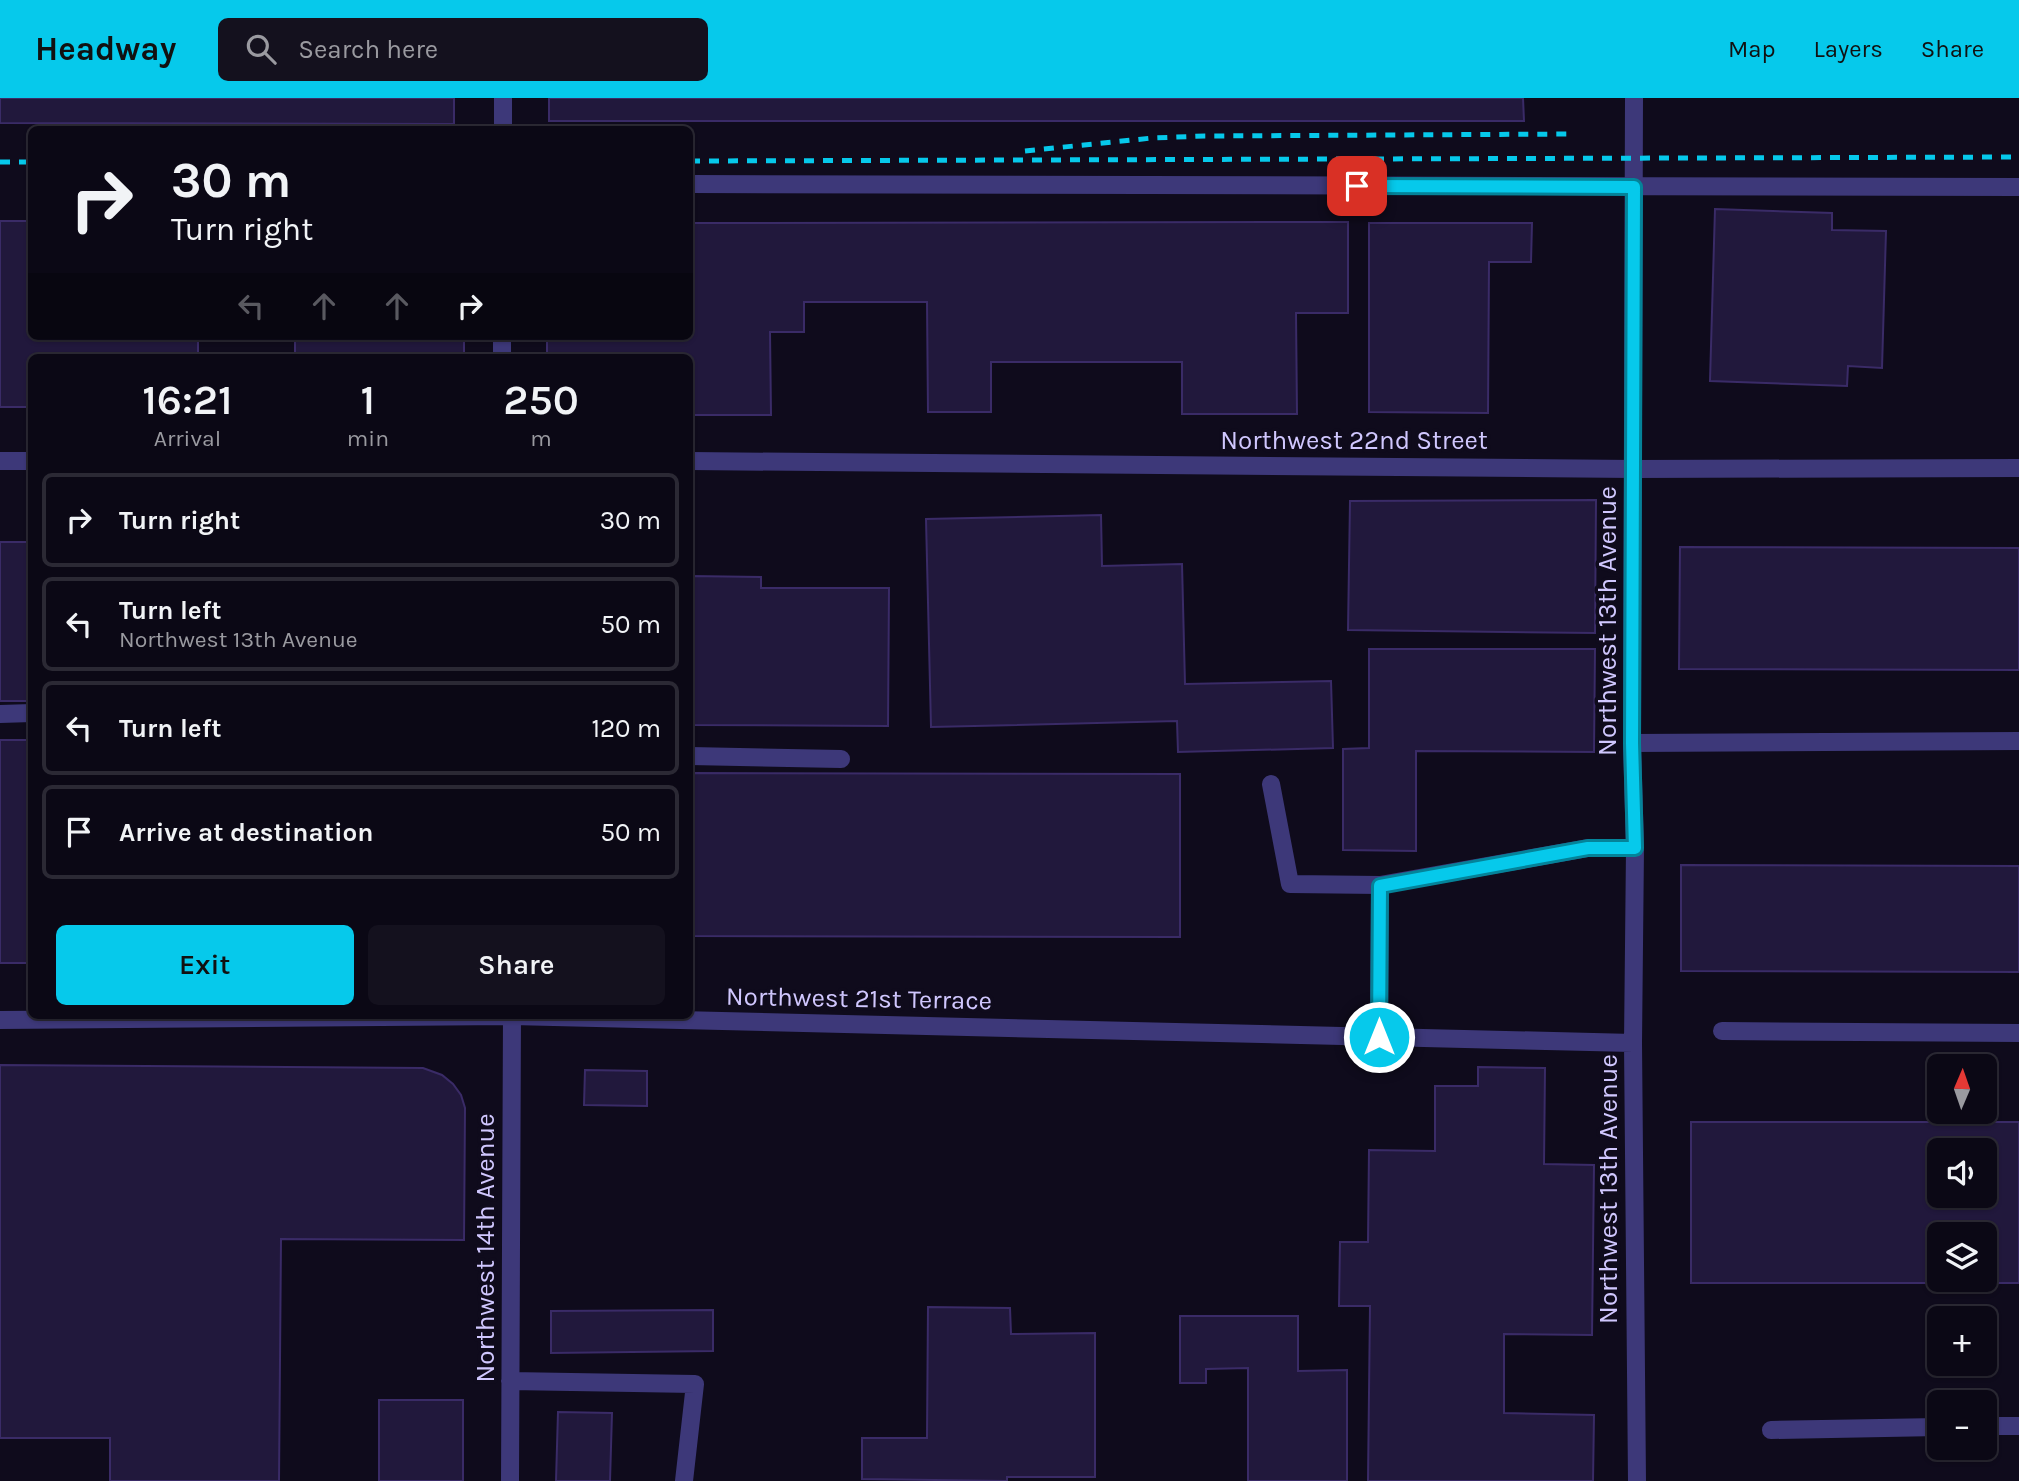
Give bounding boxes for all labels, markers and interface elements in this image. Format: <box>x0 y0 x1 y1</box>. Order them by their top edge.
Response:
search box <box>218 18 708 81</box>
text: Headway <box>35 30 176 68</box>
icon: search <box>242 30 280 68</box>
text: Search here <box>298 34 438 65</box>
text: Map <box>1728 35 1776 63</box>
text: Layers <box>1814 35 1883 63</box>
text: Share <box>1921 35 1984 63</box>
text: 30 m <box>171 152 291 209</box>
icon: right <box>56 154 147 245</box>
pin <box>1327 156 1387 216</box>
icon: arrive <box>1338 167 1376 205</box>
text: Turn right <box>171 211 313 248</box>
icon: left <box>232 287 270 325</box>
icon: ahead <box>305 287 343 325</box>
icon: ahead <box>378 287 416 325</box>
icon: right <box>451 287 489 325</box>
text: 16:21 <box>142 375 233 425</box>
text: 1 <box>361 375 375 425</box>
text: 250 <box>503 375 579 425</box>
text: Arrival <box>154 425 221 452</box>
text: min <box>347 425 389 452</box>
text: m <box>530 425 552 452</box>
street label: Northwest 22nd Street <box>1220 425 1488 456</box>
street label: Northwest 13th Avenue <box>1592 486 1623 756</box>
icon: right <box>60 501 98 539</box>
text: Turn right <box>119 505 240 536</box>
text: 30 m <box>600 505 661 536</box>
text: Turn left <box>119 595 221 626</box>
icon: left <box>60 605 98 643</box>
text: 50 m <box>600 609 661 640</box>
text: Northwest 13th Avenue <box>119 626 358 653</box>
icon: left <box>60 709 98 747</box>
text: Turn left <box>119 713 221 744</box>
text: 120 m <box>591 713 661 744</box>
icon: arrive <box>60 813 98 851</box>
text: Arrive at destination <box>119 817 373 848</box>
text: 50 m <box>600 817 661 848</box>
button: Exit <box>56 925 354 1005</box>
button: Share <box>368 925 665 1005</box>
street label: Northwest 21st Terrace <box>726 981 992 1016</box>
position arrow <box>1342 1000 1416 1074</box>
street label: Northwest 13th Avenue <box>1593 1054 1624 1324</box>
north arrow <box>1927 1054 1997 1124</box>
map controls <box>1927 1054 1997 1460</box>
street label: Northwest 14th Avenue <box>470 1114 501 1382</box>
button: sound <box>1927 1138 1997 1208</box>
button: layers <box>1927 1222 1997 1292</box>
button: + <box>1927 1306 1997 1376</box>
button: − <box>1927 1390 1997 1460</box>

